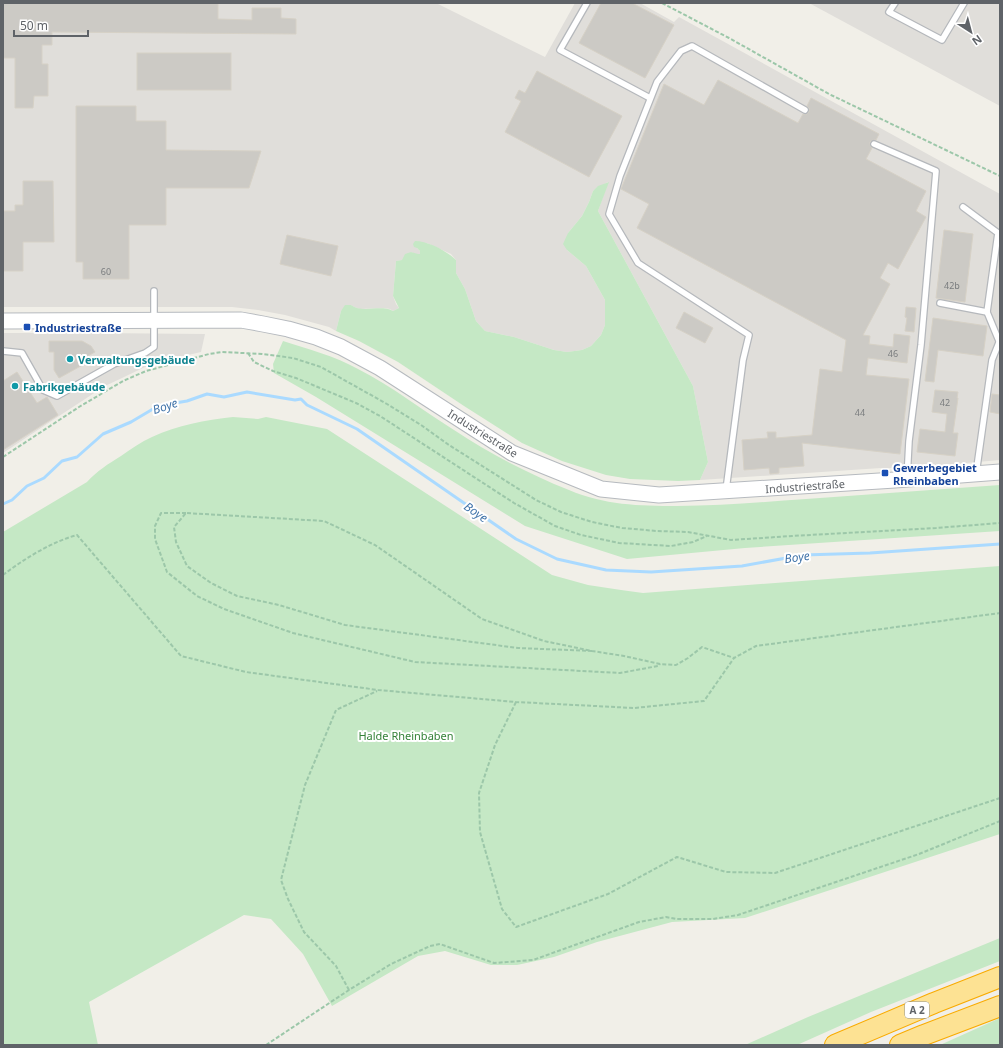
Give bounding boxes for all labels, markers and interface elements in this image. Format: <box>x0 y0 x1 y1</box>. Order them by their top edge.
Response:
scale bar <box>14 12 88 38</box>
north arrow <box>951 12 991 52</box>
text: 50 m <box>20 17 48 34</box>
text: N <box>969 32 985 49</box>
house number: 60 <box>101 265 111 278</box>
house number: 42b <box>944 279 960 292</box>
place label: Industriestraße <box>35 320 122 335</box>
marker: Industriestraße <box>22 322 32 332</box>
house number: 46 <box>888 347 898 360</box>
place label: Verwaltungsgebäude <box>78 352 195 367</box>
marker: Verwaltungsgebäude <box>65 354 75 364</box>
place label: Fabrikgebäude <box>23 379 106 394</box>
marker: Fabrikgebäude <box>10 381 20 391</box>
water label: Boye <box>150 394 180 418</box>
house number: 42 <box>940 396 950 409</box>
street label: Industriestraße <box>445 405 521 461</box>
house number: 44 <box>855 406 865 419</box>
place label: Gewerbegebiet Rheinbaben <box>893 460 977 488</box>
marker: Gewerbegebiet Rheinbaben <box>880 468 890 478</box>
street label: Industriestraße <box>765 476 845 496</box>
water label: Boye <box>461 498 491 526</box>
water label: Boye <box>783 547 811 567</box>
park label: Halde Rheinbaben <box>358 728 454 743</box>
road number: A 2 <box>905 1002 929 1018</box>

